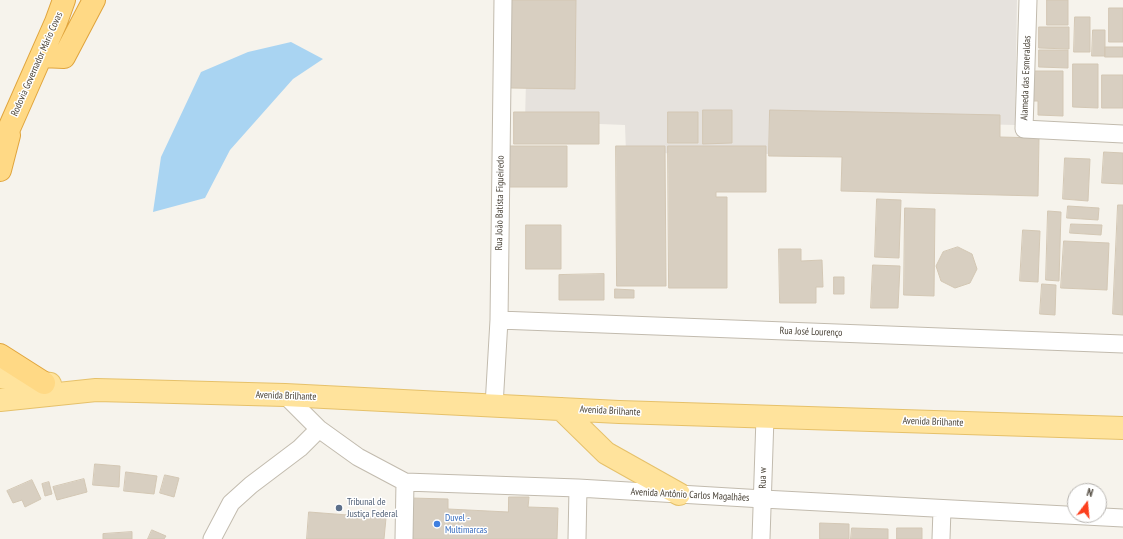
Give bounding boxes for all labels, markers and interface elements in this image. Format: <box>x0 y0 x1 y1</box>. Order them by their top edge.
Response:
street label: Rodovia Governador Mário Covas <box>9 10 65 118</box>
street label: Alameda das Esmeraldas <box>1019 35 1033 121</box>
street label: Rua João Batista Figueiredo <box>493 155 507 251</box>
street label: Rua José Lourenço <box>779 325 843 339</box>
street label: Avenida Brilhante <box>255 389 317 403</box>
street label: Avenida Brilhante <box>579 403 641 419</box>
street label: Avenida Brilhante <box>902 415 964 429</box>
street label: Rua w <box>757 467 769 489</box>
north arrow <box>1067 483 1107 523</box>
text: N <box>1085 485 1095 500</box>
street label: Avenida Antônio Carlos Magalhães <box>630 486 750 504</box>
place label: Tribunal de Justiça Federal <box>347 496 398 520</box>
marker: Tribunal de Justiça Federal <box>334 503 344 513</box>
place label: Duvel - Multimarcas <box>445 512 487 536</box>
marker: Duvel - Multimarcas <box>432 519 442 529</box>

